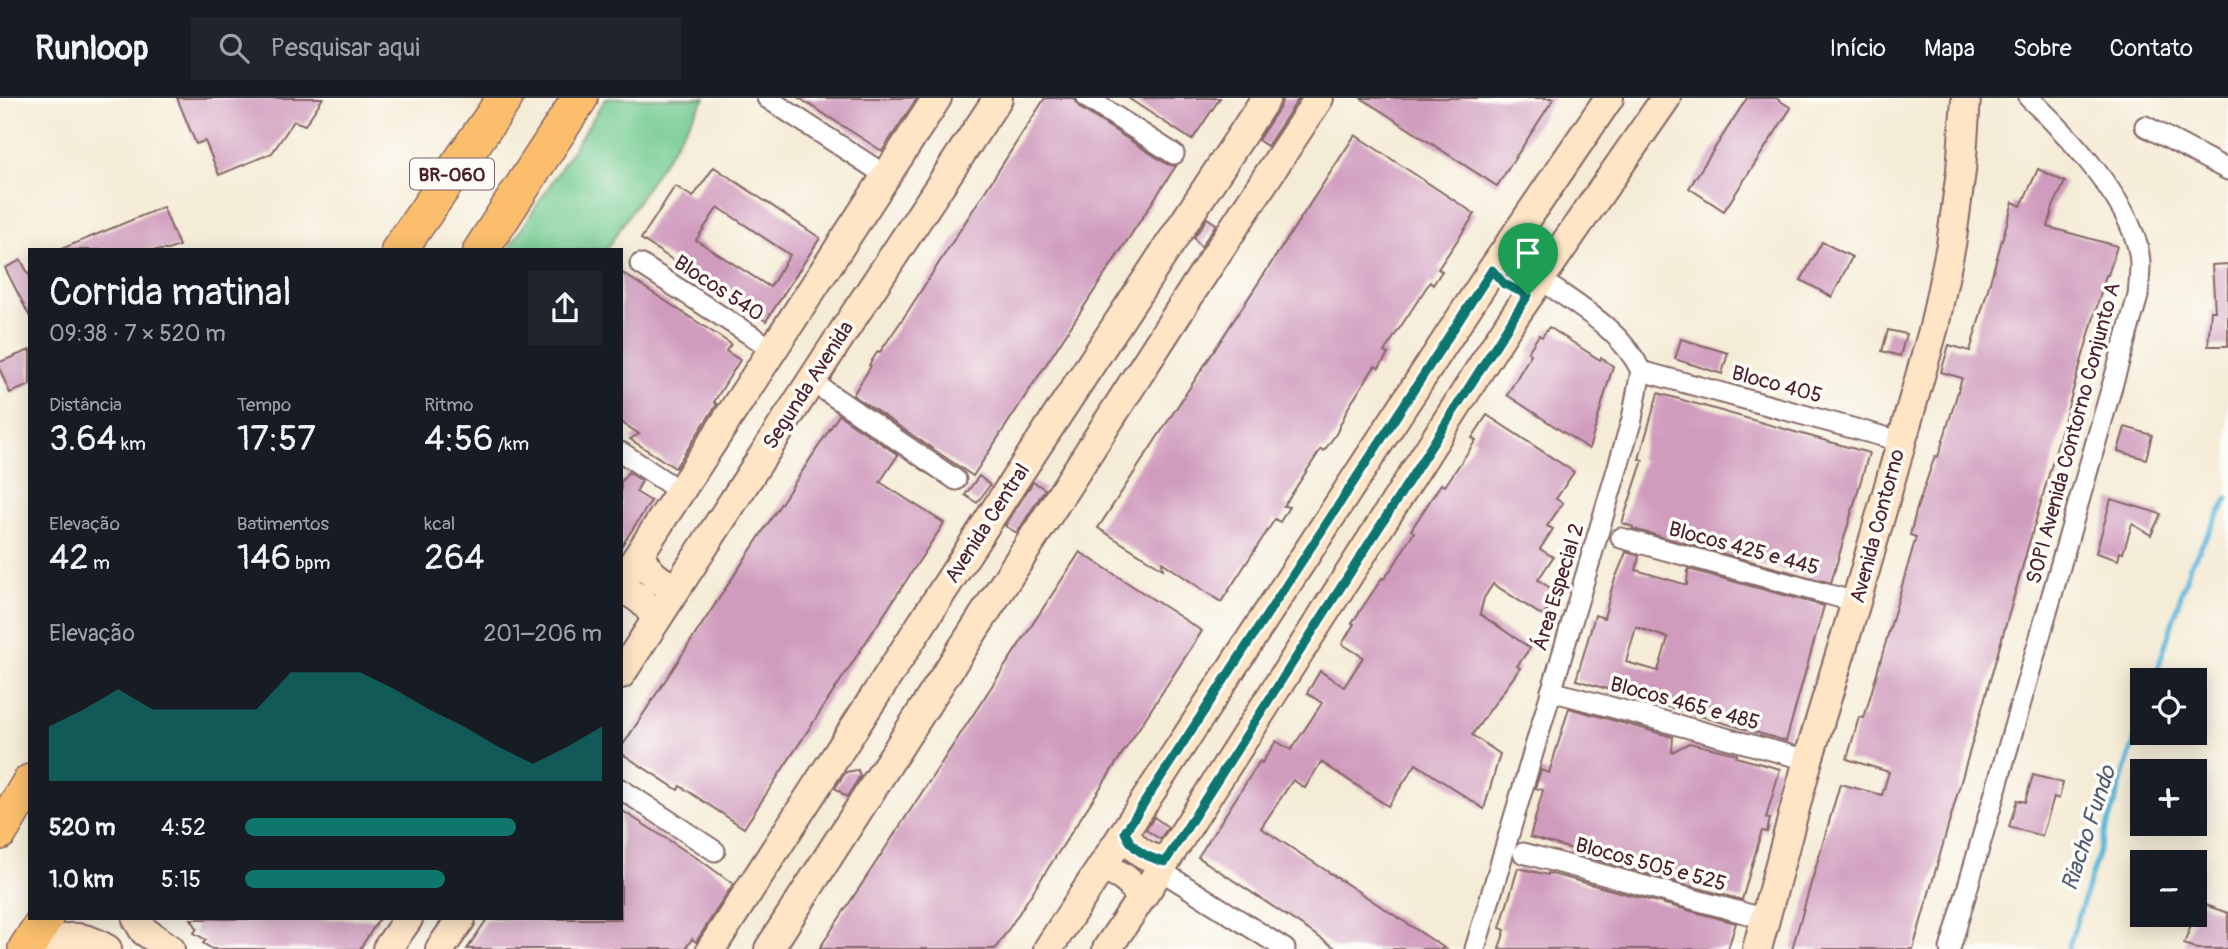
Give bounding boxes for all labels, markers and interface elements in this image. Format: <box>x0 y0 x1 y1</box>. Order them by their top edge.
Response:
search box <box>191 17 681 80</box>
text: Runloop <box>35 28 149 69</box>
icon: search <box>215 29 253 67</box>
text: Pesquisar aqui <box>271 32 420 64</box>
text: Início <box>1830 34 1886 63</box>
text: Mapa <box>1924 34 1975 63</box>
text: Sobre <box>2013 34 2072 63</box>
text: Contato <box>2110 34 2193 63</box>
road number: BR-060 <box>410 158 494 190</box>
pin <box>1498 223 1558 295</box>
icon: arrive <box>1509 234 1547 272</box>
street label: Blocos 540 <box>669 249 769 328</box>
text: Corrida matinal <box>49 269 291 317</box>
button: share <box>528 271 602 345</box>
street label: SOPI Avenida Contorno Conjunto A <box>2020 279 2127 587</box>
street label: Segunda Avenida <box>757 316 860 455</box>
text: 09:38 · 7 × 520 m <box>49 319 226 348</box>
street label: Bloco 405 <box>1729 359 1825 410</box>
text: Distância <box>49 393 122 417</box>
text: Tempo <box>237 393 291 417</box>
text: Ritmo <box>424 393 473 417</box>
text: 3.64 <box>49 417 117 461</box>
text: 17:57 <box>237 417 316 461</box>
text: 4:56 <box>424 417 493 461</box>
text: km <box>117 432 146 456</box>
text: /km <box>493 432 529 456</box>
street label: Avenida Contorno <box>1844 446 1911 606</box>
street label: Avenida Central <box>939 458 1036 588</box>
text: Elevação <box>49 512 120 536</box>
text: Batimentos <box>237 512 329 536</box>
text: kcal <box>424 512 455 536</box>
street label: Blocos 425 e 445 <box>1666 515 1822 582</box>
street label: Área Especial 2 <box>1526 520 1591 654</box>
text: 42 <box>49 536 89 580</box>
text: 146 <box>237 536 291 580</box>
text: 264 <box>424 536 485 580</box>
text: m <box>89 551 110 575</box>
text: bpm <box>291 551 330 575</box>
text: Elevação <box>49 619 135 648</box>
text: 201–206 m <box>484 619 602 648</box>
map controls <box>2130 668 2207 927</box>
button: locate <box>2130 668 2207 745</box>
street label: Blocos 465 e 485 <box>1607 671 1762 736</box>
button: + <box>2130 759 2207 836</box>
water label: Riacho Fundo <box>2055 761 2123 894</box>
text: 520 m <box>49 813 115 842</box>
text: 4:52 <box>161 813 206 842</box>
street label: Blocos 505 e 525 <box>1572 831 1729 898</box>
button: − <box>2130 850 2207 927</box>
text: 1.0 km <box>49 865 114 894</box>
text: 5:15 <box>161 865 201 894</box>

